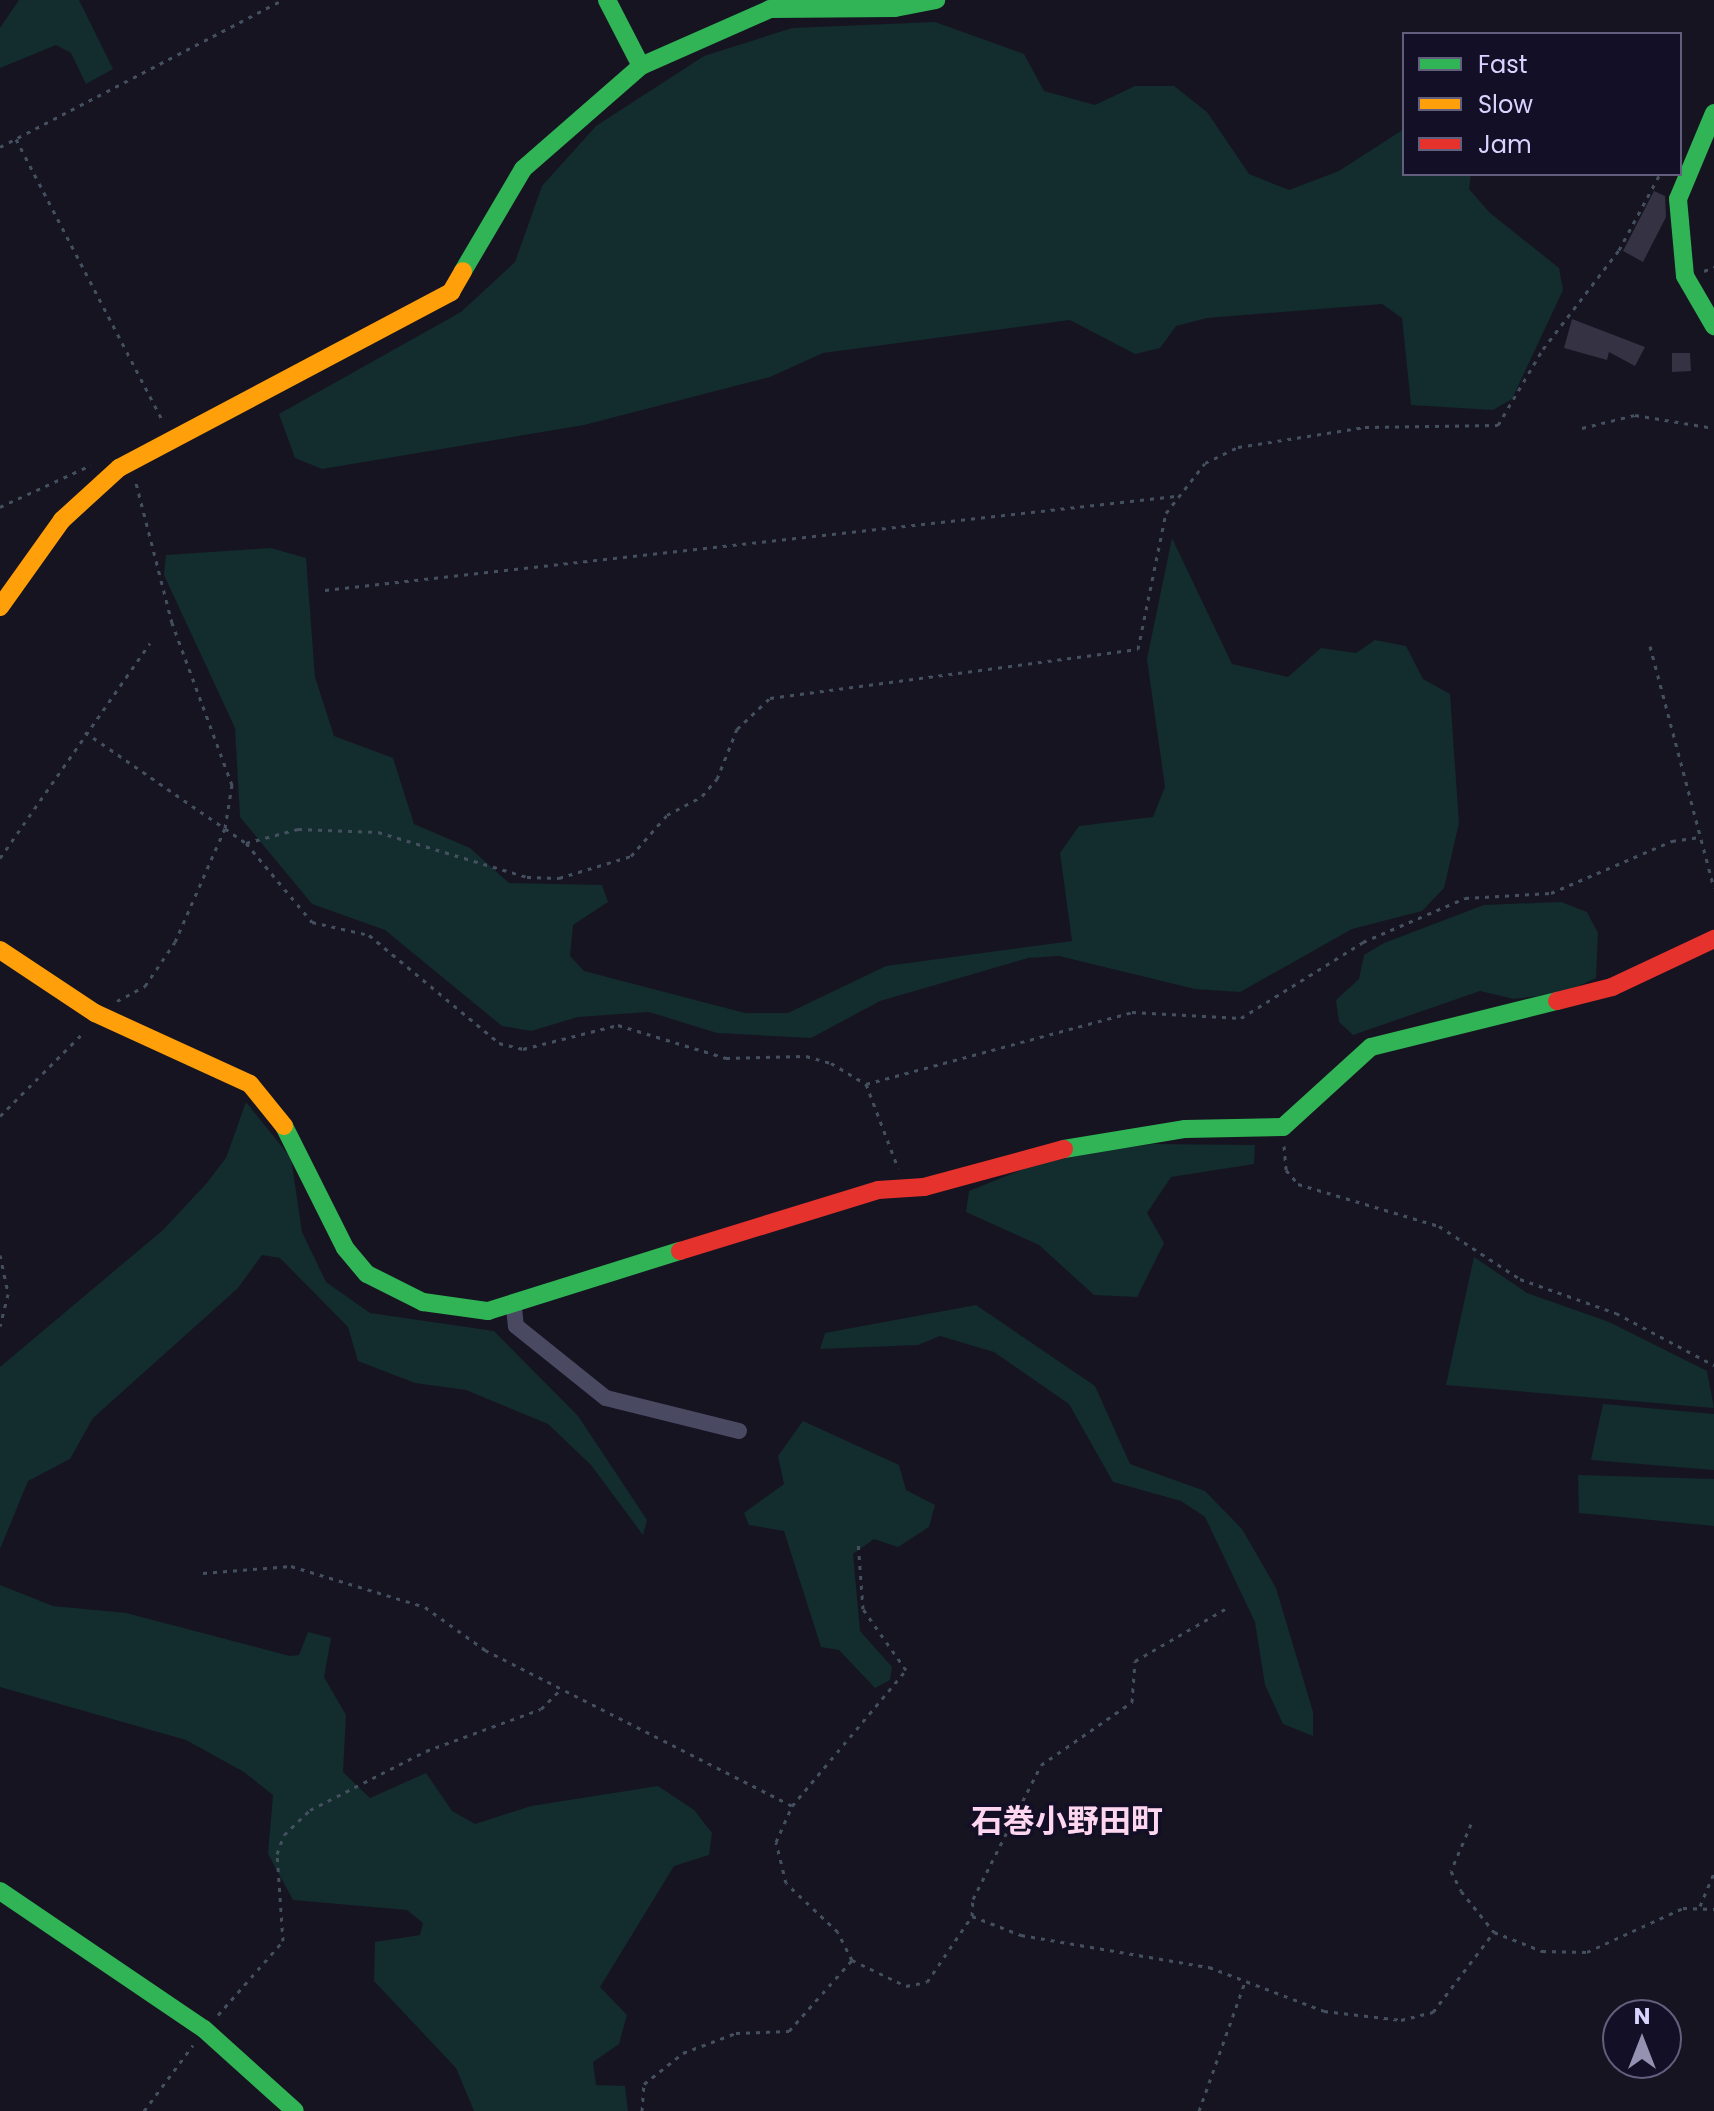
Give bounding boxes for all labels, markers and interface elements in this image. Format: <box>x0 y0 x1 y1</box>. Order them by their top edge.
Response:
legend <box>1402 32 1682 176</box>
text: Fast <box>1478 48 1528 81</box>
text: Slow <box>1478 88 1533 121</box>
text: Jam <box>1478 128 1532 161</box>
district label: 石巻小野田町 <box>971 1802 1163 1840</box>
north arrow <box>1602 1999 1682 2079</box>
text: N <box>1634 2001 1650 2032</box>

